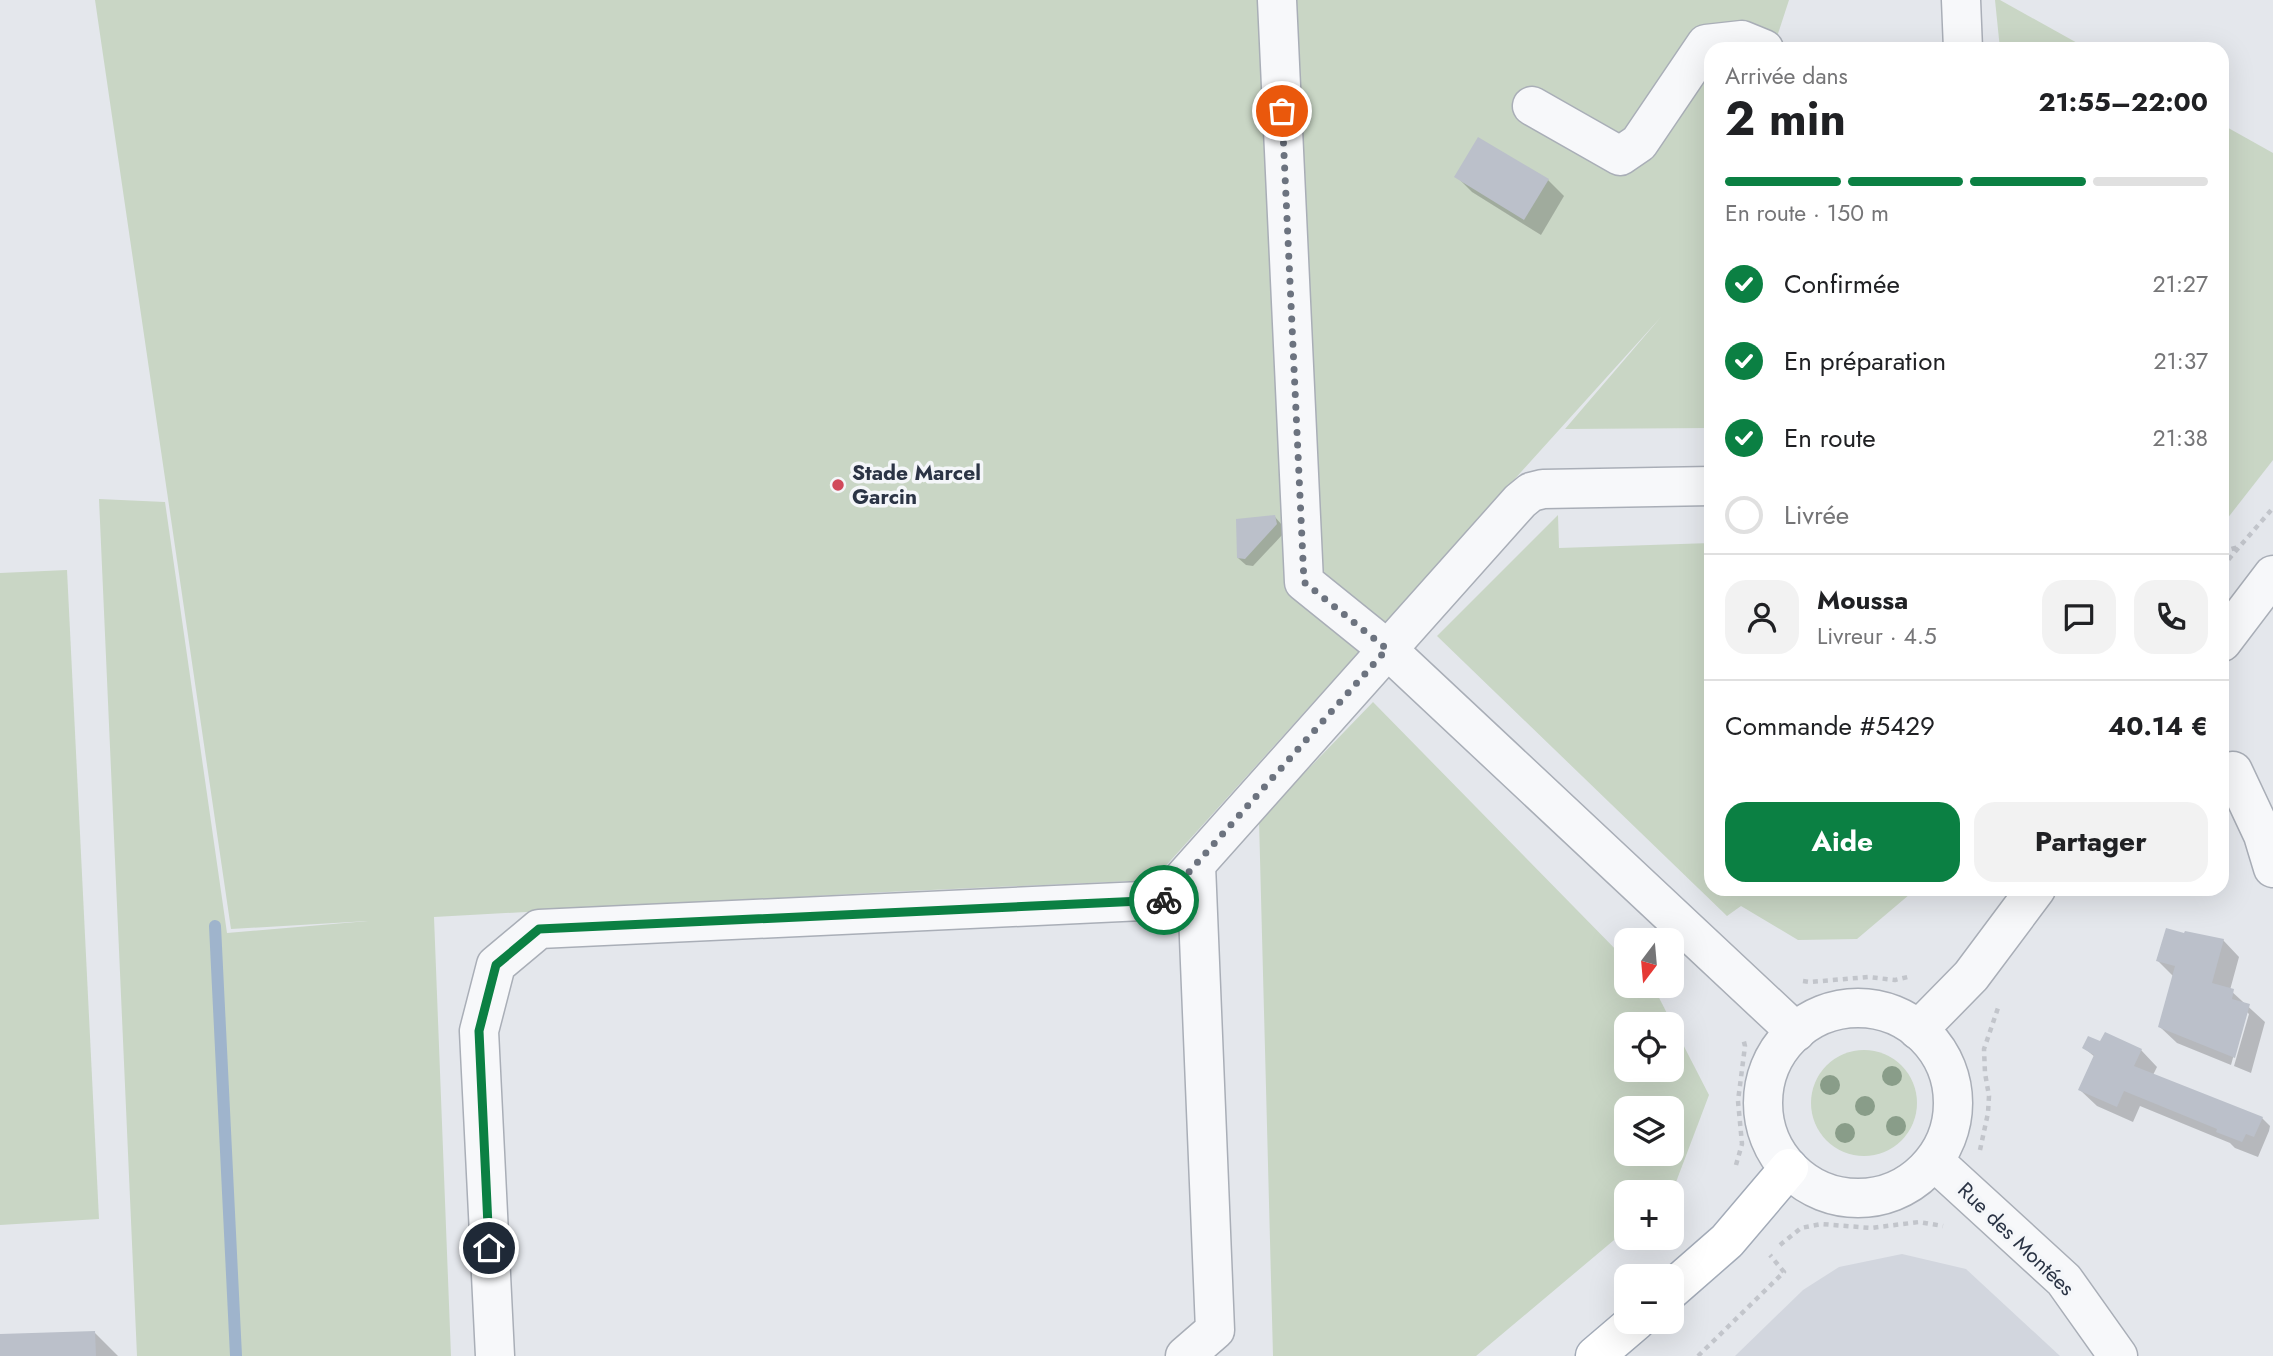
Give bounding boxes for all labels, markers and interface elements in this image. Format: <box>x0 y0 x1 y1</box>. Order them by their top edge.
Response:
text: Arrivée dans <box>1725 59 1848 93</box>
pin <box>1252 81 1312 141</box>
text: 21:55–22:00 <box>2039 83 2208 121</box>
text: 2 min <box>1725 86 1846 152</box>
icon: bag <box>1263 92 1301 130</box>
text: En route · 150 m <box>1725 196 1889 230</box>
icon: check <box>1725 265 1763 303</box>
text: Confirmée <box>1784 265 1900 303</box>
text: 21:27 <box>2153 267 2208 301</box>
icon: check <box>1725 342 1763 380</box>
text: En préparation <box>1784 342 1946 380</box>
text: 21:37 <box>2153 344 2208 378</box>
icon: check <box>1725 419 1763 457</box>
text: En route <box>1784 419 1876 457</box>
text: 21:38 <box>2153 421 2208 455</box>
place label: Stade Marcel Garcin <box>852 458 981 512</box>
marker: Stade Marcel Garcin <box>830 477 846 493</box>
text: Livrée <box>1784 496 1849 534</box>
button: person <box>1725 580 1799 654</box>
button: chat <box>2042 580 2116 654</box>
button: phone <box>2134 580 2208 654</box>
text: Moussa <box>1817 581 1908 619</box>
text: Livreur · 4.5 <box>1817 619 1937 653</box>
text: Commande #5429 <box>1725 707 1935 745</box>
text: 40.14 € <box>2108 707 2208 745</box>
button: Aide <box>1725 802 1960 882</box>
button: Partager <box>1974 802 2208 882</box>
courier <box>1129 865 1199 935</box>
icon: bike <box>1145 881 1183 919</box>
north arrow <box>1614 928 1684 998</box>
map controls <box>1614 928 1684 1334</box>
button: locate <box>1614 1012 1684 1082</box>
button: layers <box>1614 1096 1684 1166</box>
street label: Rue des Montées <box>1951 1175 2081 1303</box>
button: + <box>1614 1180 1684 1250</box>
pin <box>459 1218 519 1278</box>
icon: home <box>470 1229 508 1267</box>
button: − <box>1614 1264 1684 1334</box>

